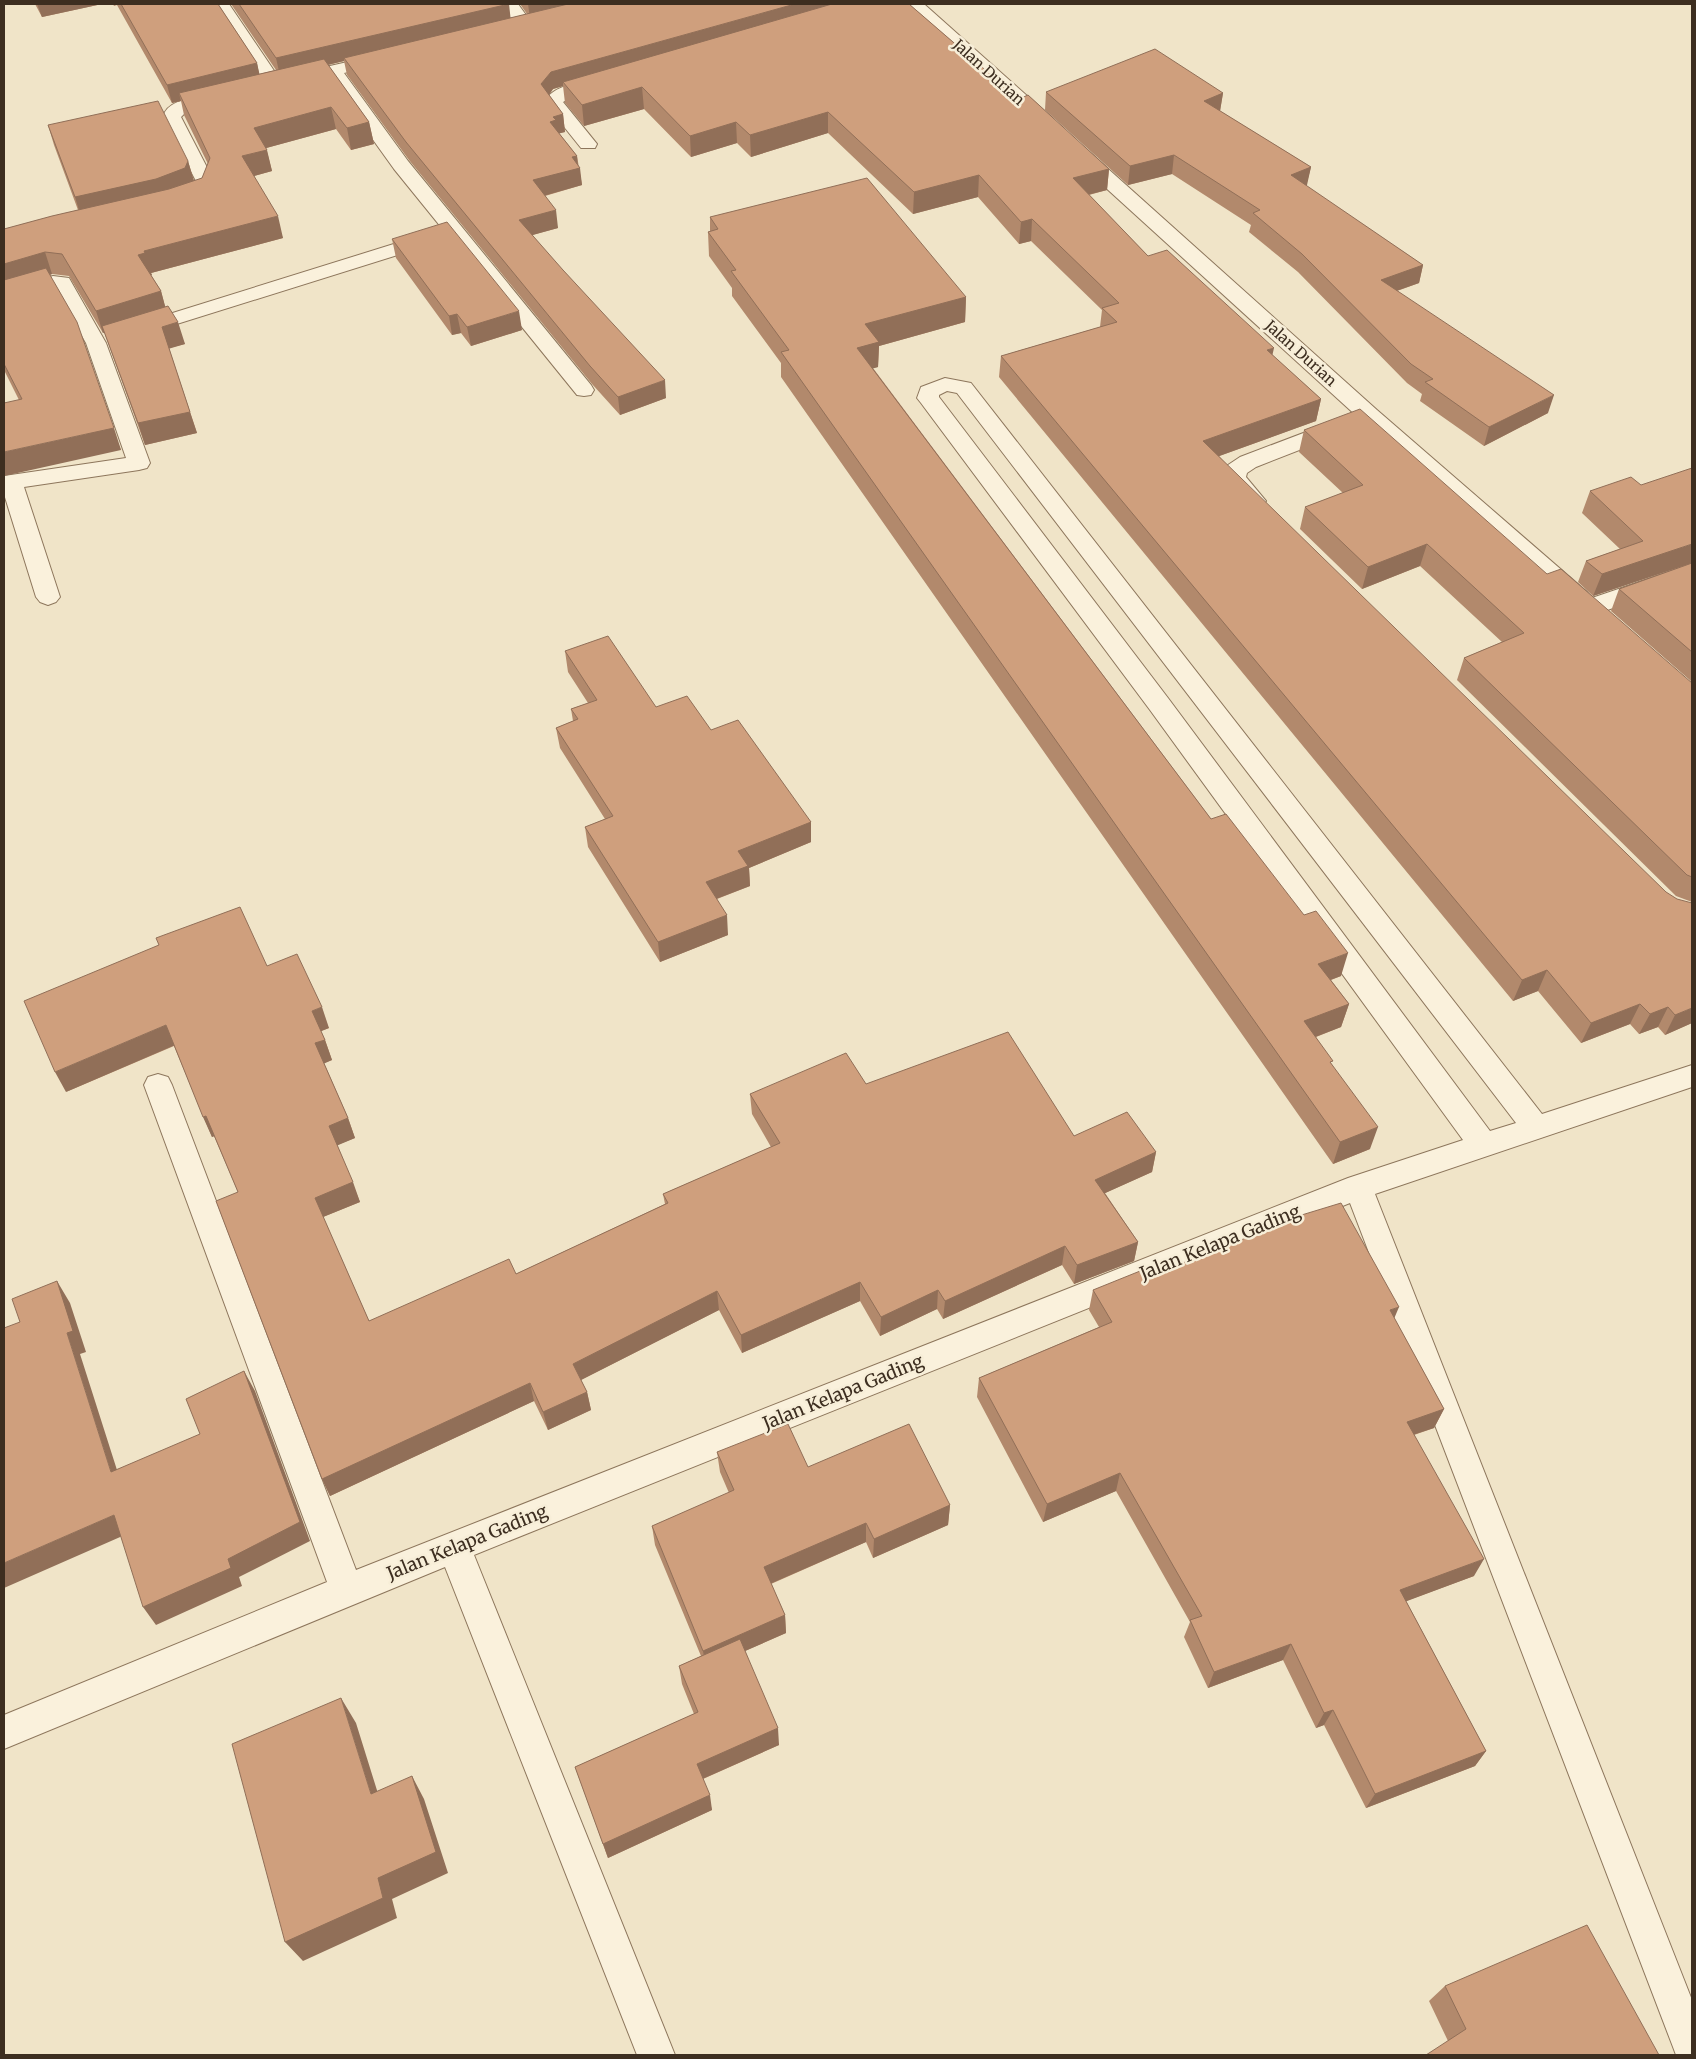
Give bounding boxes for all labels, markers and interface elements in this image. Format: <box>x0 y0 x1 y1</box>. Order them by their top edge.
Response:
street label: Jalan Durian <box>949 34 1029 109</box>
street label: Jalan Durian <box>1261 315 1341 390</box>
street label: Jalan Kelapa Gading <box>1135 1199 1304 1285</box>
street label: Jalan Kelapa Gading <box>758 1349 927 1435</box>
street label: Jalan Kelapa Gading <box>382 1499 551 1585</box>

